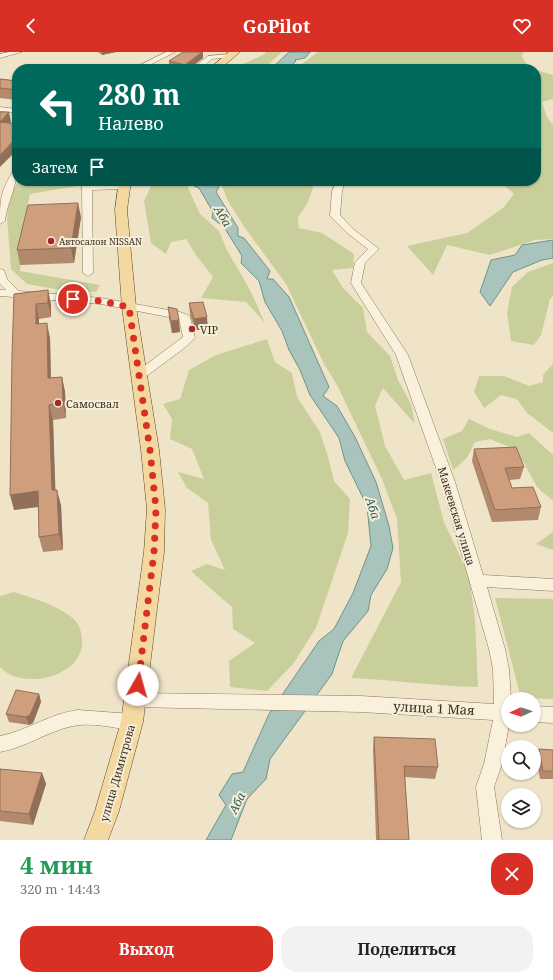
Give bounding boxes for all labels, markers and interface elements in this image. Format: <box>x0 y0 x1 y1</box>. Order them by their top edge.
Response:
text: GoPilot <box>243 14 310 38</box>
icon: back <box>20 15 42 37</box>
icon: heart <box>511 15 533 37</box>
text: 280 m <box>98 75 180 113</box>
icon: left <box>32 80 84 132</box>
text: Налево <box>98 111 164 135</box>
icon: arrive <box>86 156 108 178</box>
text: Затем <box>32 157 78 177</box>
water label: Аба <box>210 201 236 230</box>
place label: Автосалон NISSAN <box>59 235 142 248</box>
marker: Автосалон NISSAN <box>46 236 56 246</box>
pin <box>56 282 90 316</box>
icon: arrive <box>62 288 84 310</box>
place label: VIP <box>200 322 218 337</box>
marker: VIP <box>187 324 197 334</box>
place label: Самосвал <box>66 396 119 411</box>
marker: Самосвал <box>53 398 63 408</box>
street label: Макеевская улица <box>435 465 479 567</box>
water label: Аба <box>361 494 385 521</box>
position arrow <box>117 664 159 706</box>
north arrow <box>501 692 541 732</box>
map controls <box>501 692 541 828</box>
street label: улица 1 Мая <box>393 697 475 719</box>
street label: улица Димитрова <box>96 723 138 823</box>
button: search <box>501 740 541 780</box>
button: layers <box>501 788 541 828</box>
water label: Аба <box>224 789 250 818</box>
text: 4 мин <box>20 848 93 881</box>
button: close <box>491 853 533 895</box>
text: 320 m · 14:43 <box>20 880 100 898</box>
button: Выход <box>20 926 273 972</box>
button: Поделиться <box>281 926 533 972</box>

